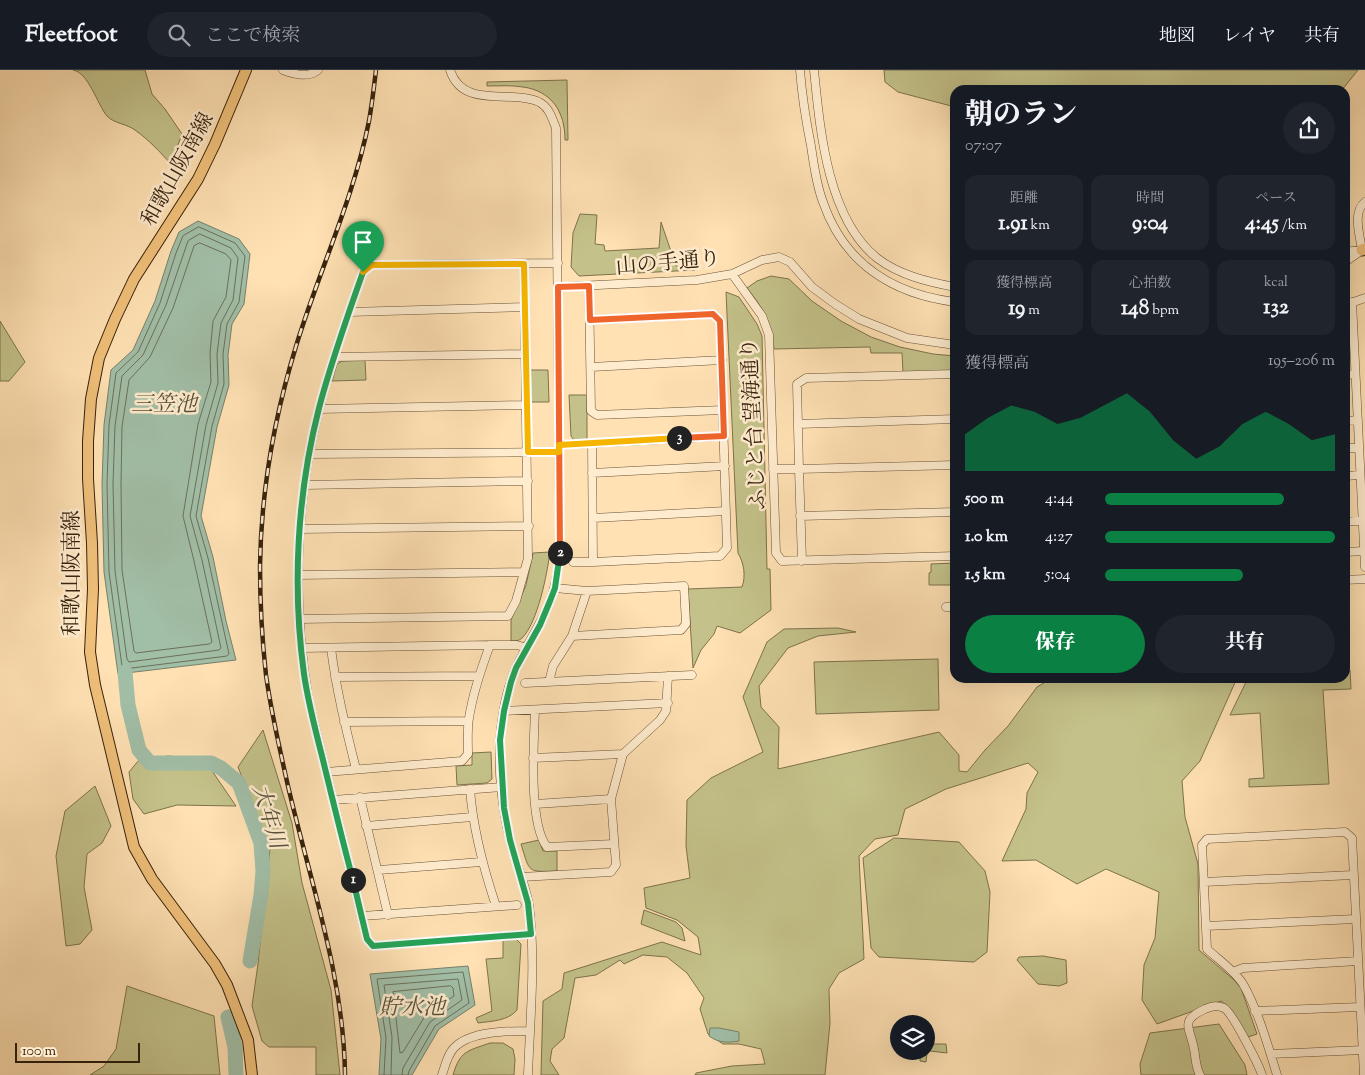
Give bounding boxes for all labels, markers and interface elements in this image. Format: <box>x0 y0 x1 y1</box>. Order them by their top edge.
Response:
search box <box>147 12 497 57</box>
text: Fleetfoot <box>25 18 117 52</box>
icon: search <box>165 21 193 49</box>
text: ここで検索 <box>205 23 300 50</box>
text: 地図 <box>1159 24 1195 50</box>
text: レイヤ <box>1223 24 1276 50</box>
text: 共有 <box>1304 24 1340 50</box>
text: 朝のラン <box>965 96 1077 136</box>
button: share <box>1283 102 1335 154</box>
street label: 和歌山阪南線 <box>135 108 222 232</box>
text: 07:07 <box>965 135 1002 158</box>
text: 距離 <box>1010 189 1038 209</box>
text: 時間 <box>1136 189 1164 209</box>
text: ペース <box>1255 189 1297 209</box>
text: 1.91 <box>998 209 1028 239</box>
text: 9:04 <box>1132 209 1168 239</box>
text: 4:45 <box>1245 209 1279 239</box>
text: km <box>1028 216 1050 236</box>
text: /km <box>1279 216 1307 236</box>
pin <box>342 221 384 272</box>
icon: arrive <box>349 228 377 256</box>
street label: 山の手通り <box>615 244 722 284</box>
text: kcal <box>1264 273 1288 293</box>
text: 獲得標高 <box>996 274 1052 294</box>
text: 心拍数 <box>1129 274 1171 294</box>
text: 132 <box>1263 293 1289 323</box>
text: 19 <box>1008 294 1025 324</box>
text: 148 <box>1121 294 1149 324</box>
text: m <box>1025 301 1040 321</box>
text: bpm <box>1149 301 1179 321</box>
street label: ふじと台 望海通り <box>736 337 774 511</box>
text: 195–206 m <box>1268 350 1335 373</box>
text: 獲得標高 <box>965 353 1029 376</box>
water label: 三笠池 <box>131 390 200 422</box>
pin: 3 <box>666 426 692 450</box>
text: 3 <box>677 428 682 448</box>
text: 500 m <box>965 488 1004 511</box>
text: 4:44 <box>1045 488 1073 511</box>
street label: 和歌山阪南線 <box>58 510 88 636</box>
text: 1.0 km <box>965 526 1008 549</box>
text: 4:27 <box>1045 526 1073 549</box>
pin: 2 <box>548 540 572 566</box>
text: 2 <box>557 543 564 563</box>
text: 1.5 km <box>965 564 1005 587</box>
text: 5:04 <box>1045 564 1070 587</box>
button: 保存 <box>965 615 1145 673</box>
button: 共有 <box>1155 615 1335 673</box>
water label: 大年川 <box>242 781 293 855</box>
pin: 1 <box>340 868 366 892</box>
text: 1 <box>351 870 356 890</box>
water label: 貯水池 <box>379 993 448 1025</box>
map controls <box>890 1015 935 1060</box>
button: layers <box>890 1015 935 1060</box>
scale bar <box>15 1040 140 1063</box>
text: 100 m <box>22 1042 56 1062</box>

